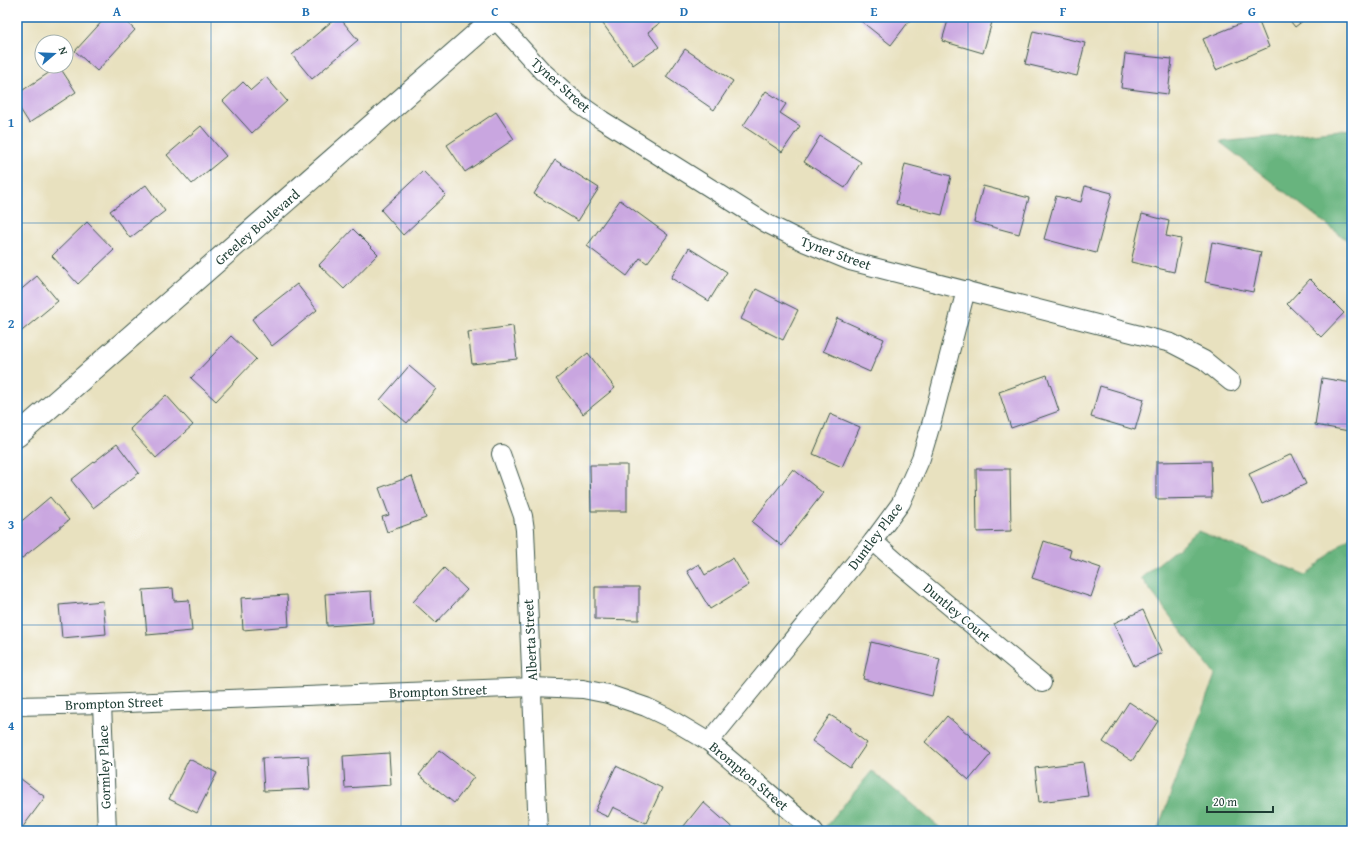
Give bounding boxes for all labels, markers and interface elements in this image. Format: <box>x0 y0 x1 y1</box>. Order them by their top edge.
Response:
text: A <box>113 2 122 21</box>
text: B <box>302 2 310 21</box>
text: C <box>491 2 499 21</box>
text: D <box>680 2 688 21</box>
text: E <box>871 2 878 21</box>
text: F <box>1060 2 1067 21</box>
text: G <box>1248 2 1256 21</box>
north arrow <box>34 34 74 74</box>
text: N <box>55 45 72 57</box>
street label: Tyner Street <box>527 53 595 117</box>
text: 1 <box>8 113 14 132</box>
street label: Greeley Boulevard <box>210 184 304 270</box>
street label: Tyner Street <box>798 231 874 275</box>
text: 2 <box>8 314 15 333</box>
street label: Duntley Place <box>843 498 907 574</box>
text: 3 <box>8 515 14 534</box>
street label: Duntley Court <box>919 578 995 646</box>
street label: Alberta Street <box>518 598 542 682</box>
street label: Brompton Street <box>389 679 487 703</box>
street label: Brompton Street <box>65 691 163 715</box>
text: 4 <box>8 716 15 735</box>
street label: Gormley Place <box>93 724 115 809</box>
street label: Brompton Street <box>705 737 793 815</box>
scale bar <box>1207 788 1273 814</box>
text: 20 m <box>1213 793 1237 810</box>

